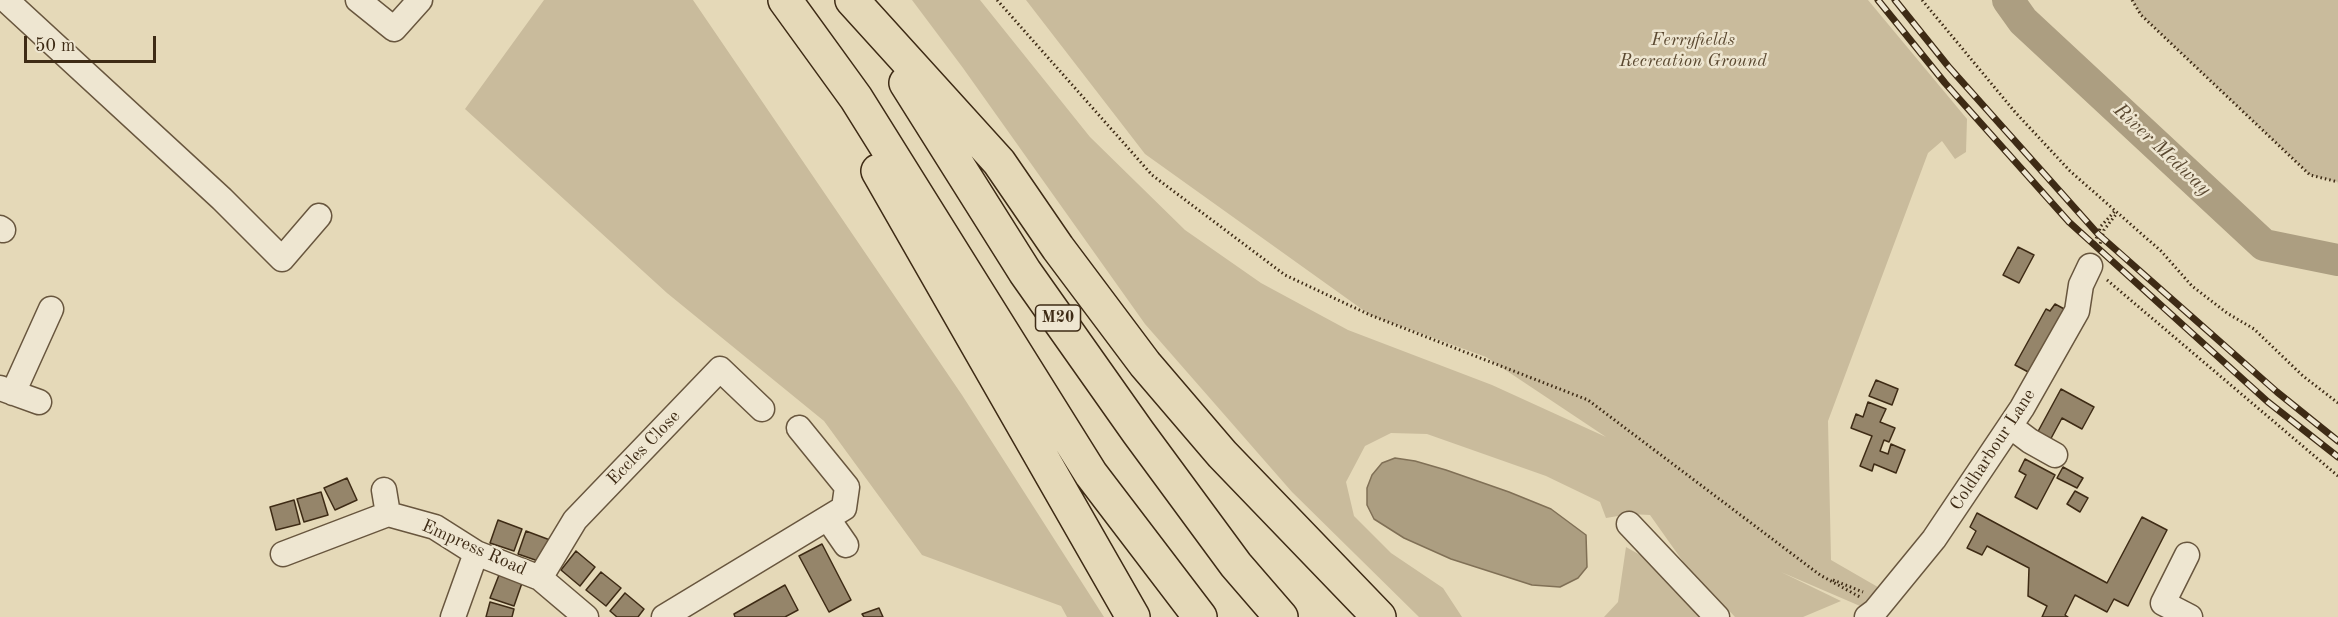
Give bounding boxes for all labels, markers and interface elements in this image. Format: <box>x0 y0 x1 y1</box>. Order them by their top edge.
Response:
scale bar <box>27 24 159 62</box>
park label: Ferryfields Recreation Ground <box>1619 29 1767 72</box>
text: 50 m <box>35 37 75 55</box>
water label: River Medway <box>2108 99 2216 201</box>
road number: M20 <box>1036 305 1080 331</box>
street label: Coldharbour Lane <box>1946 385 2040 515</box>
street label: Eccles Close <box>603 406 685 490</box>
street label: Empress Road <box>418 515 530 581</box>

